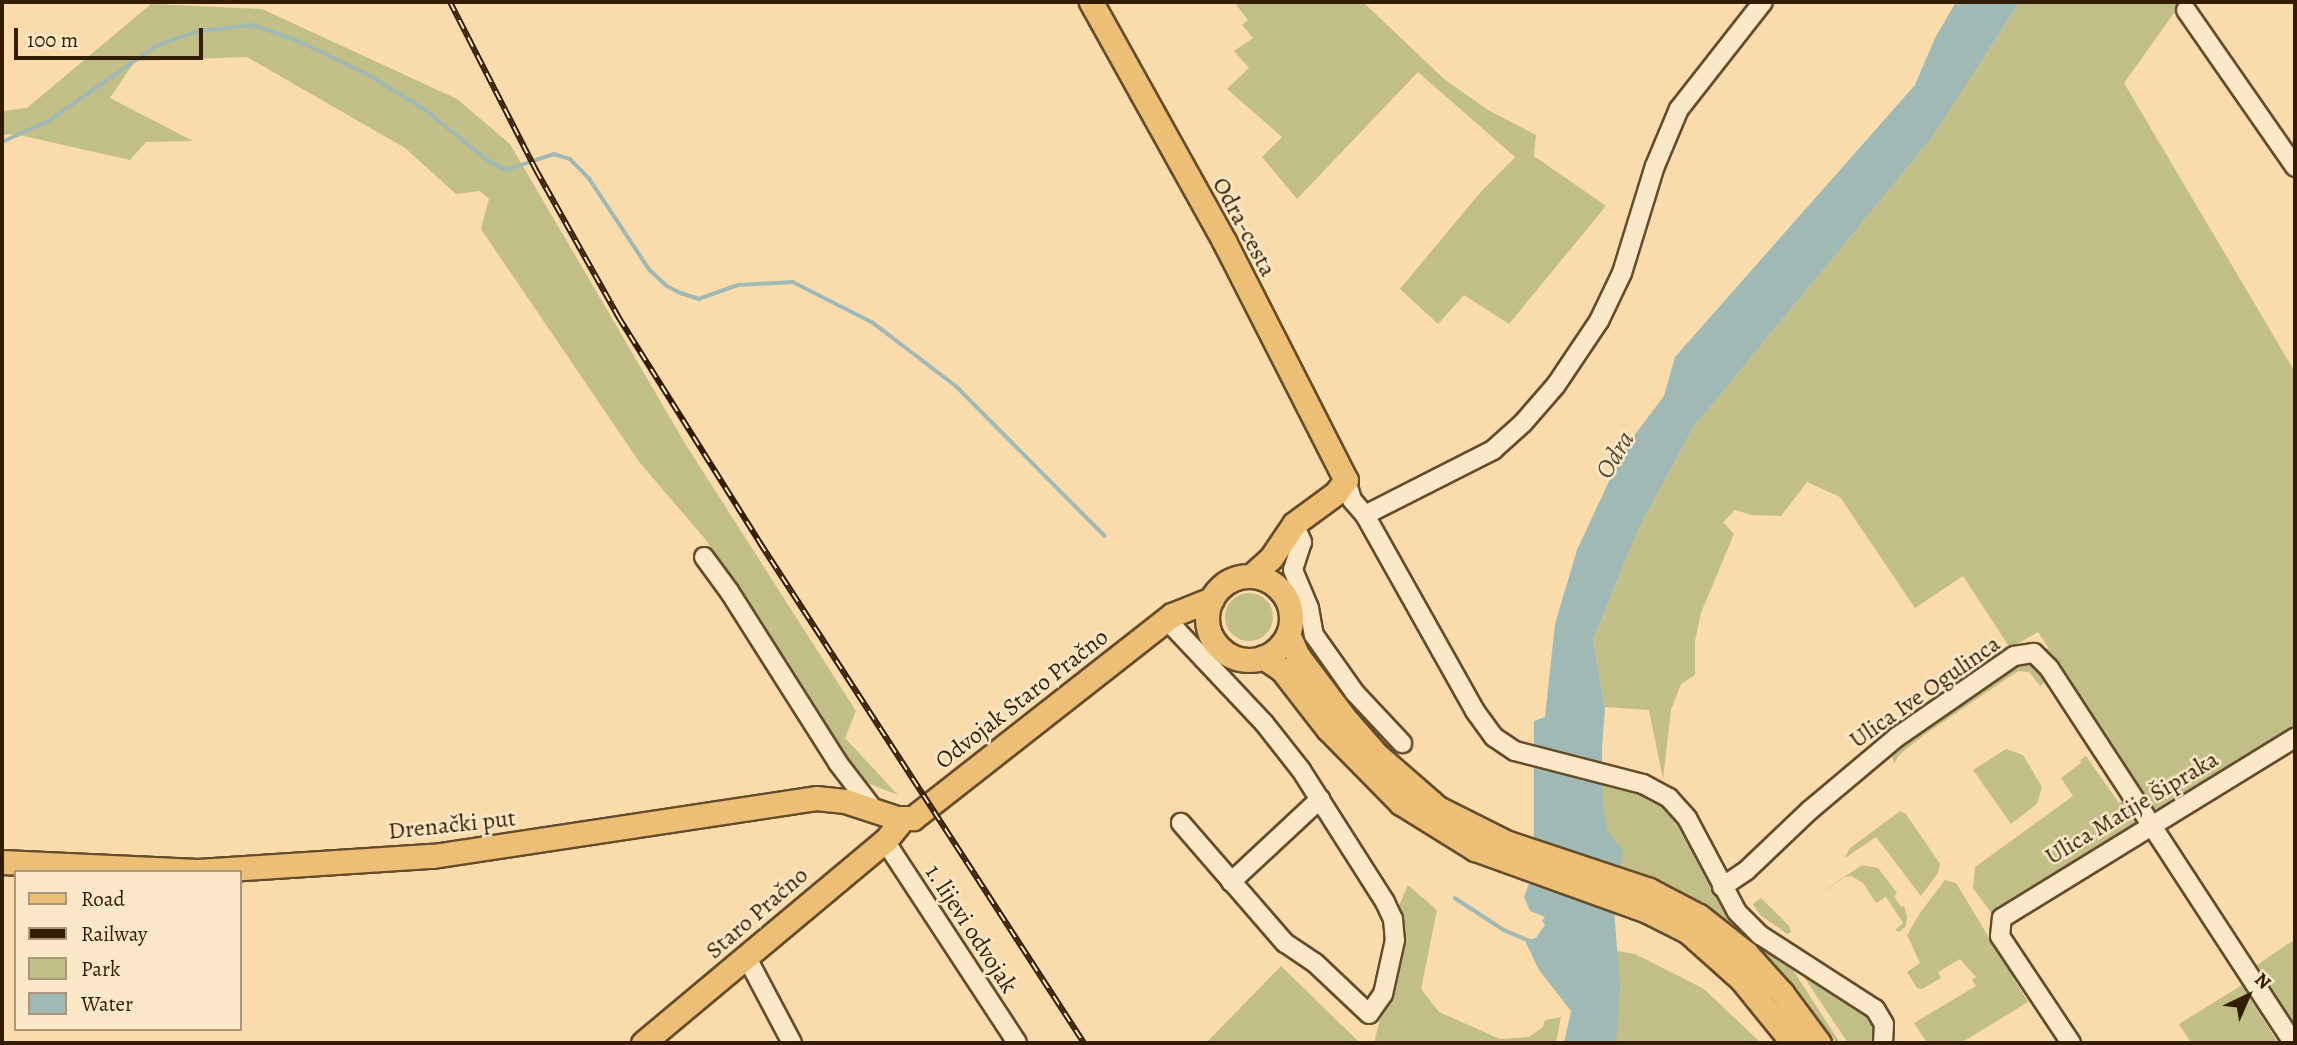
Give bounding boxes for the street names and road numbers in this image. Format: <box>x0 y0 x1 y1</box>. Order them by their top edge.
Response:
street label: Odra-cesta <box>1206 173 1282 281</box>
street label: Odvojak Staro Pračno <box>930 623 1114 775</box>
street label: Ulica Ive Ogulinca <box>1844 629 2006 755</box>
street label: Ulica Matije Šipraka <box>2040 745 2224 871</box>
street label: Drenački put <box>387 804 517 846</box>
street label: 1. lijevi odvojak <box>919 859 1023 999</box>
street label: Staro Pračno <box>700 861 814 965</box>

